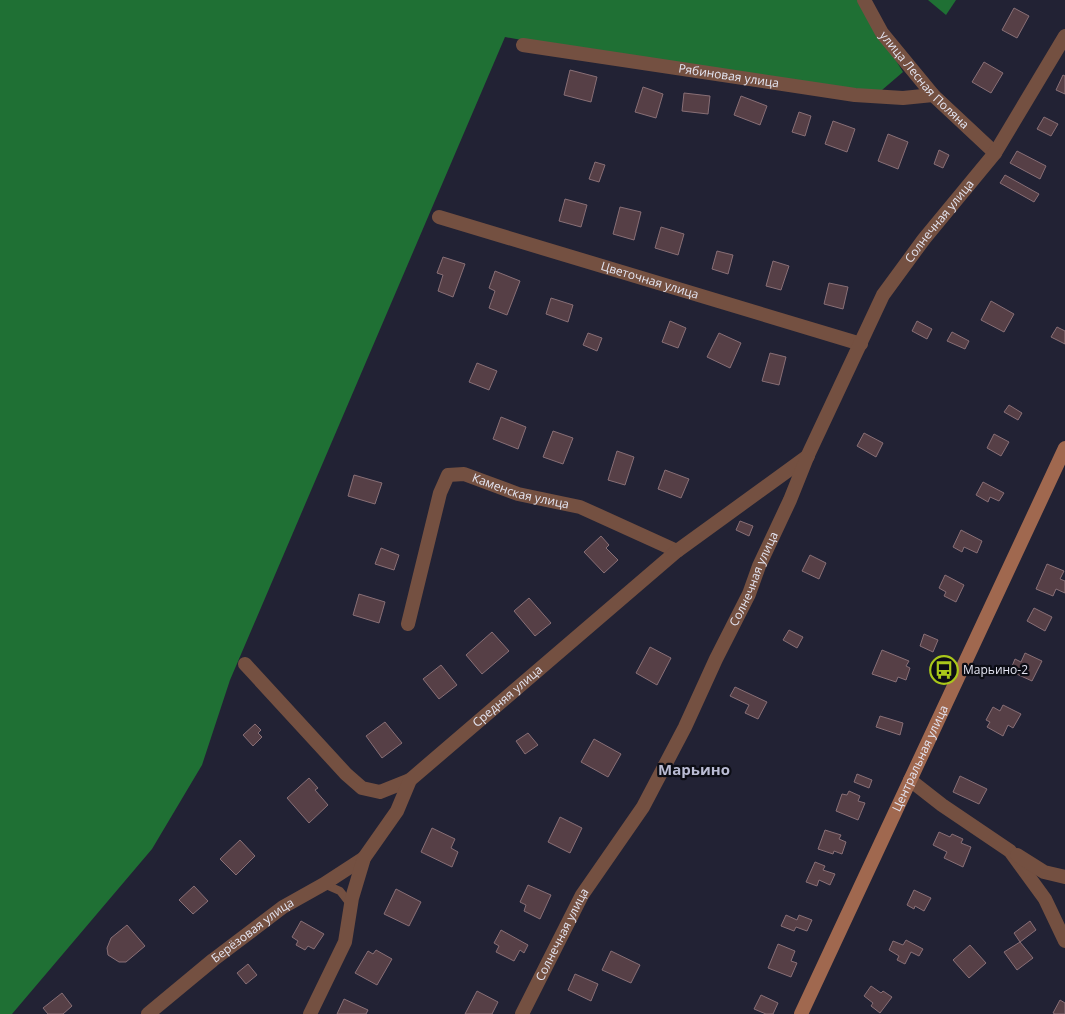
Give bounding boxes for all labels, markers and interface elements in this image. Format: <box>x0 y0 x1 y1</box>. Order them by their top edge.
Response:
street label: улица Лесная Поляна <box>876 27 973 133</box>
street label: Рябиновая улица <box>677 60 780 91</box>
street label: Солнечная улица <box>900 176 978 266</box>
street label: Цветочная улица <box>599 257 701 303</box>
street label: Каменская улица <box>470 469 571 512</box>
street label: Солнечная улица <box>725 529 782 629</box>
bus stop icon: Марьино-2 <box>929 655 959 685</box>
street label: Средняя улица <box>469 661 546 731</box>
place label: Марьино-2 <box>963 661 1028 678</box>
street label: Центральная улица <box>888 702 952 814</box>
district label: Марьино <box>658 759 730 779</box>
street label: Солнечная улица <box>531 884 592 984</box>
street label: Берёзовая улица <box>207 894 297 966</box>

